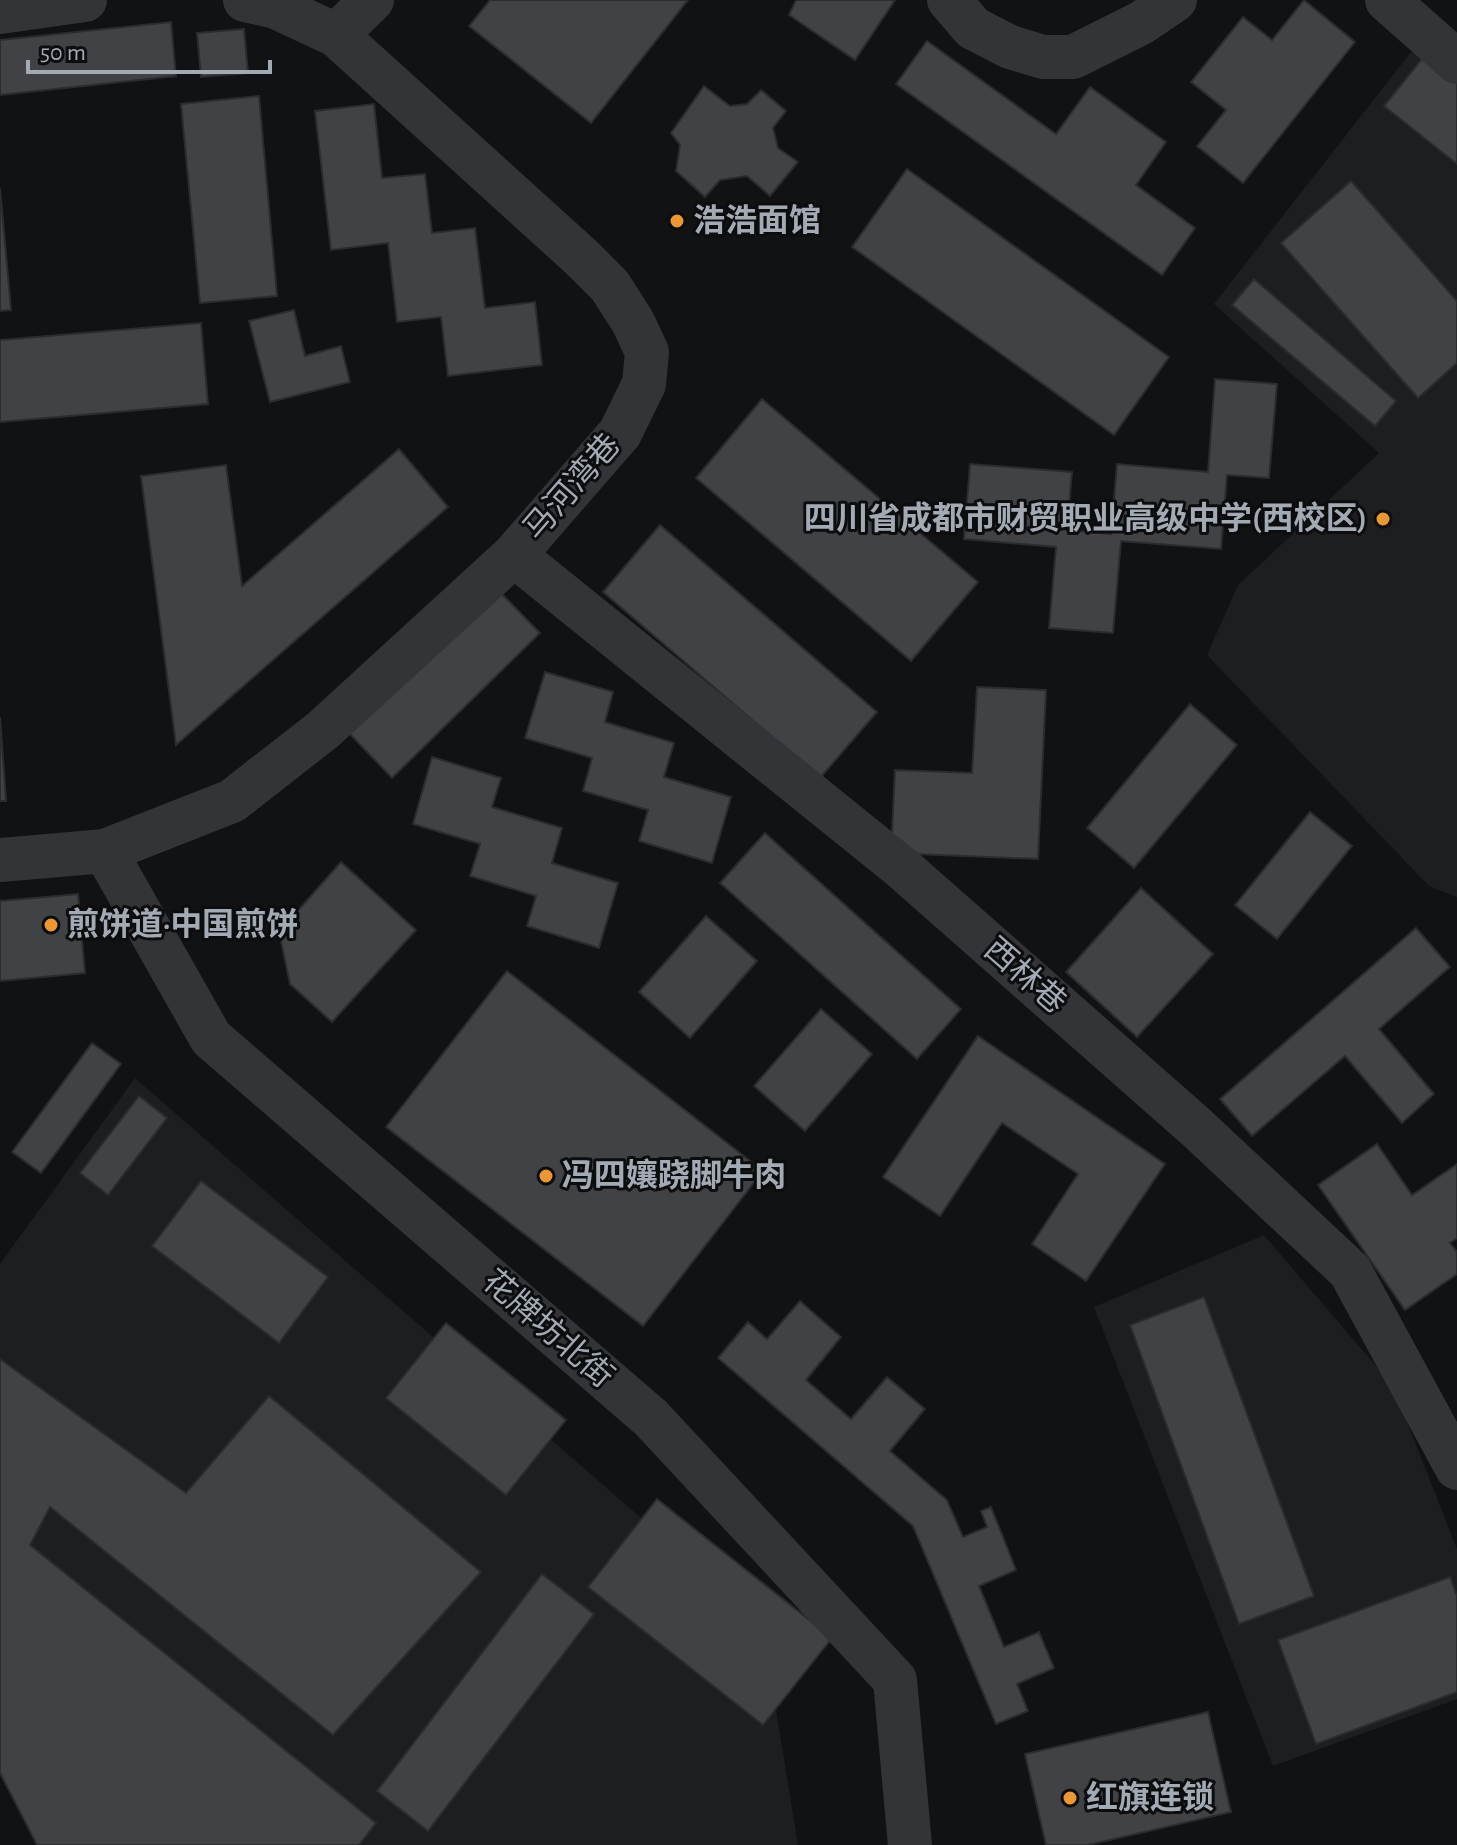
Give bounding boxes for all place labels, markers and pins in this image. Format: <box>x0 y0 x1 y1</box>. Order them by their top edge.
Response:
place label: 浩浩面馆 <box>693 203 821 237</box>
marker: 浩浩面馆 <box>668 212 686 230</box>
place label: 四川省成都市财贸职业高级中学(西校区) <box>804 501 1367 535</box>
marker: 四川省成都市财贸职业高级中学(西校区) <box>1374 510 1392 528</box>
place label: 煎饼道·中国煎饼 <box>67 907 298 941</box>
marker: 煎饼道·中国煎饼 <box>42 916 60 934</box>
place label: 冯四孃跷脚牛肉 <box>562 1158 786 1192</box>
marker: 冯四孃跷脚牛肉 <box>537 1167 555 1185</box>
place label: 红旗连锁 <box>1086 1780 1214 1814</box>
marker: 红旗连锁 <box>1061 1789 1079 1807</box>

